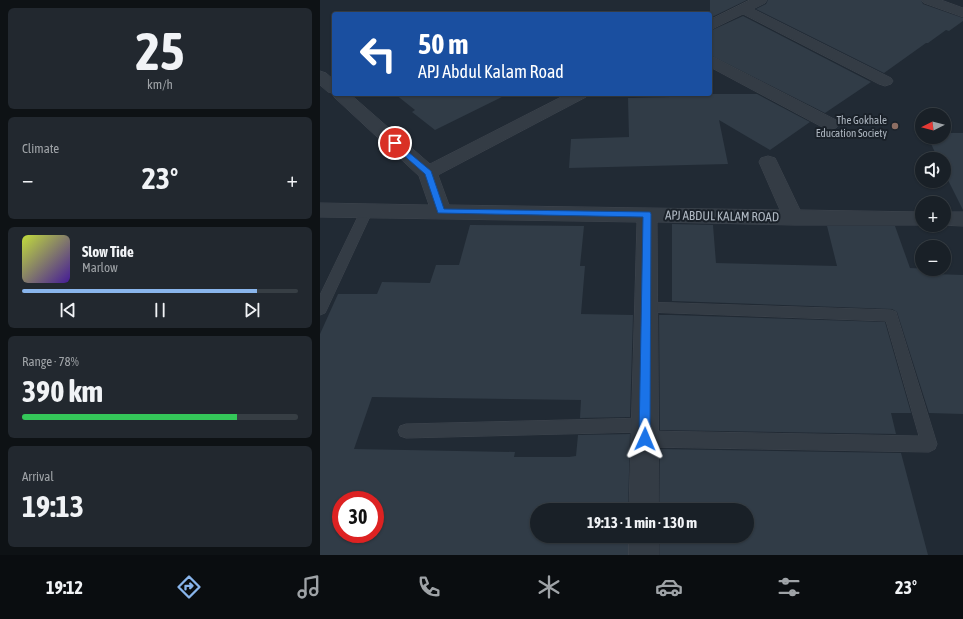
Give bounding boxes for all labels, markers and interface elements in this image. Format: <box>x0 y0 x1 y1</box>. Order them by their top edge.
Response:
text: 25 <box>136 21 184 81</box>
icon: left <box>352 28 404 80</box>
text: 50 m <box>418 28 468 60</box>
text: APJ Abdul Kalam Road <box>418 61 564 82</box>
text: km/h <box>147 77 173 92</box>
north arrow <box>915 108 951 144</box>
map controls <box>915 108 951 276</box>
place label: The Gokhale Education Society <box>816 114 887 139</box>
marker: The Gokhale Education Society <box>890 121 900 131</box>
pin <box>378 126 412 160</box>
icon: arrive <box>384 132 406 154</box>
text: Climate <box>22 141 59 156</box>
button: sound <box>915 152 951 188</box>
text: 23° <box>142 161 178 195</box>
text: − <box>22 166 33 192</box>
text: + <box>287 166 298 192</box>
button: + <box>915 196 951 232</box>
street label: APJ ABDUL KALAM ROAD <box>665 208 779 224</box>
button: − <box>915 240 951 276</box>
text: Slow Tide <box>82 243 134 260</box>
text: Marlow <box>82 260 118 275</box>
icon: previous <box>57 299 79 321</box>
icon: pause <box>149 299 171 321</box>
icon: next <box>241 299 263 321</box>
text: Range · 78% <box>22 354 79 369</box>
text: 390 km <box>22 374 103 408</box>
position arrow <box>624 418 666 460</box>
text: Arrival <box>22 469 54 484</box>
text: 19:13 <box>22 489 84 523</box>
speed limit sign: 30 <box>332 491 384 543</box>
text: 19:13 · 1 min · 130 m <box>587 514 697 531</box>
icon: directions <box>175 573 203 601</box>
icon: music <box>295 573 323 601</box>
icon: phone <box>415 573 443 601</box>
icon: climate <box>535 573 563 601</box>
icon: car <box>655 573 683 601</box>
icon: filters <box>775 573 803 601</box>
text: 19:12 <box>46 577 83 598</box>
text: 23° <box>895 577 917 598</box>

